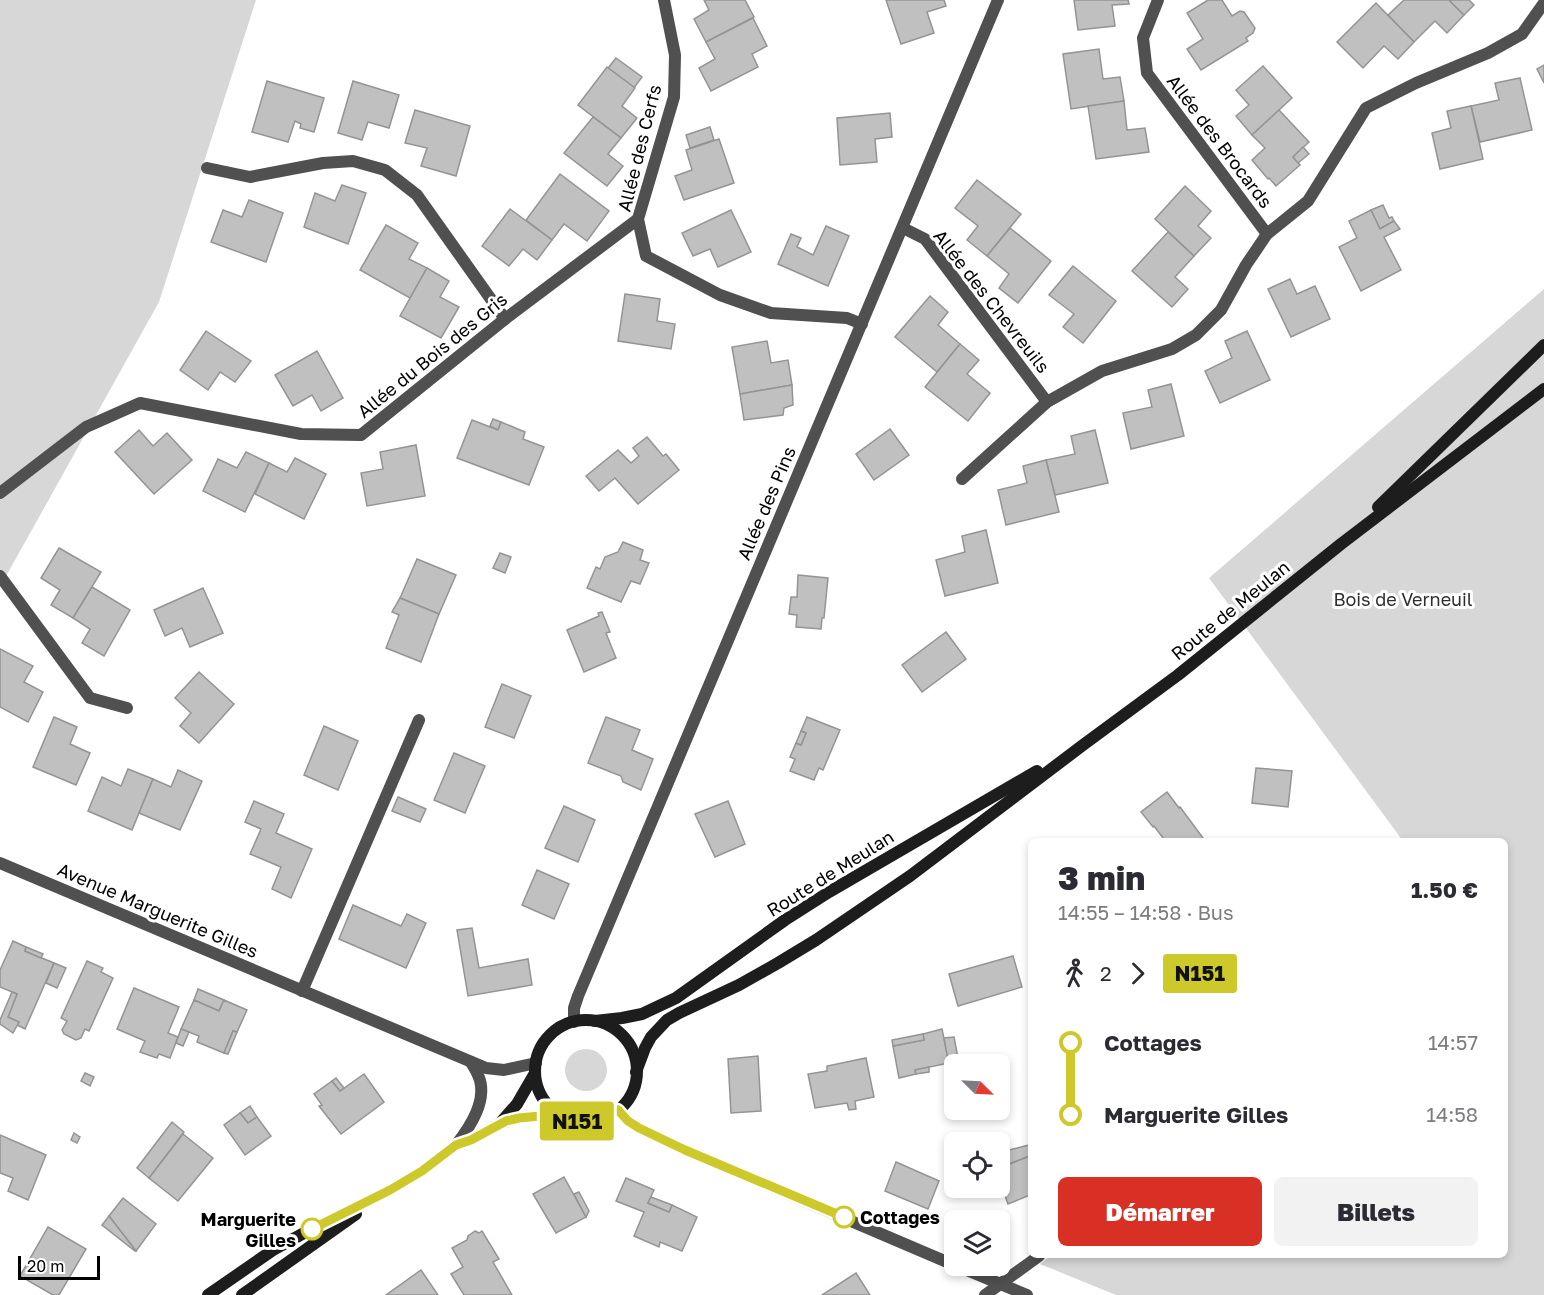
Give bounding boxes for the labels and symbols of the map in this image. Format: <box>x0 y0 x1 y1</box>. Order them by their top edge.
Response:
street label: Allée des Brocards <box>1163 70 1277 212</box>
street label: Allée des Cerfs <box>613 82 665 214</box>
street label: Allée des Chevreuils <box>929 225 1055 377</box>
street label: Allée du Bois des Gris <box>353 288 511 422</box>
street label: Allée des Pins <box>732 443 800 563</box>
street label: Route de Meulan <box>1166 556 1294 664</box>
park label: Bois de Verneuil <box>1333 588 1473 610</box>
street label: Route de Meulan <box>762 825 898 921</box>
street label: Avenue Marguerite Gilles <box>54 858 262 962</box>
north arrow <box>944 1054 1010 1120</box>
line badge: N151 <box>535 1102 619 1140</box>
marker: Cottages <box>833 1206 855 1228</box>
place label: Cottages <box>860 1206 940 1228</box>
place label: Marguerite Gilles <box>201 1208 296 1251</box>
marker: Marguerite Gilles <box>301 1218 323 1240</box>
scale bar <box>18 1253 100 1280</box>

